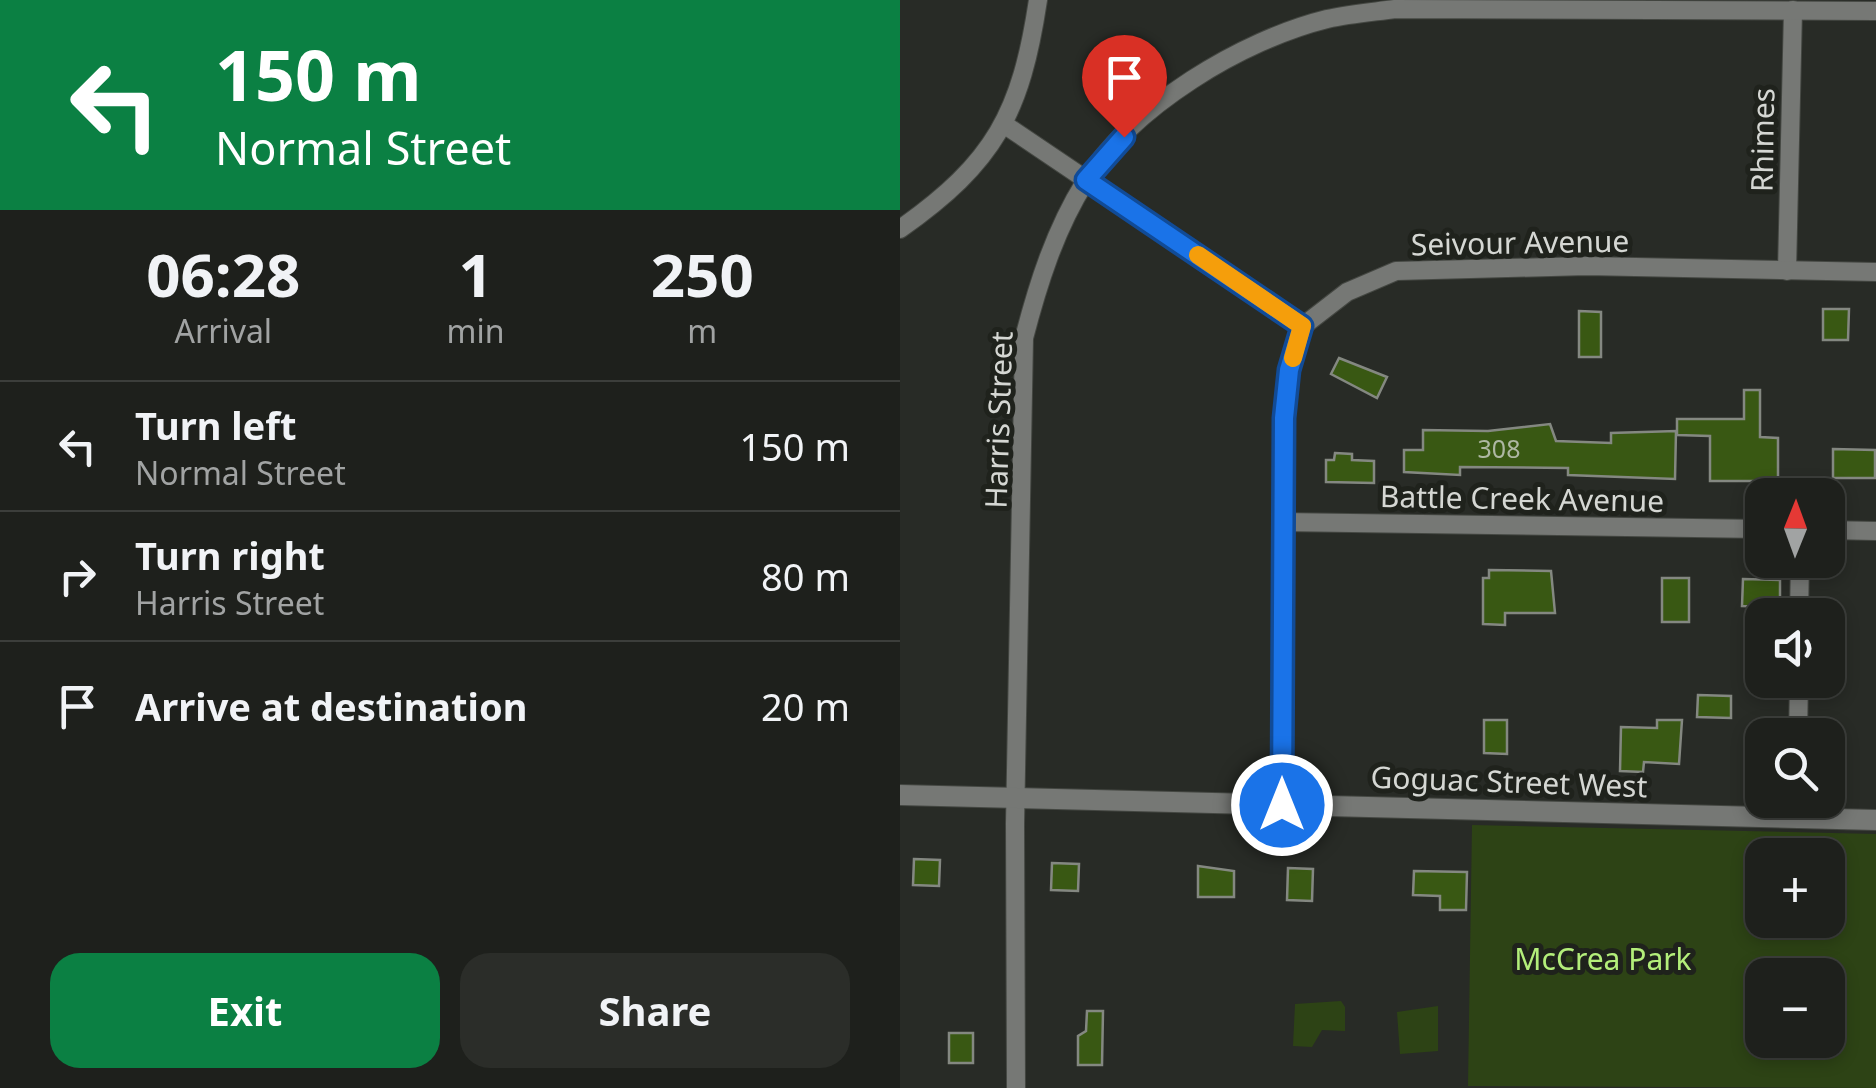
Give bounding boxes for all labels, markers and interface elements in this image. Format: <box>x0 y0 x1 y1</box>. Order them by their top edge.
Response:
text: 150 m <box>215 26 422 122</box>
pin <box>1082 35 1167 138</box>
icon: left <box>50 40 180 170</box>
icon: arrive <box>1097 50 1152 105</box>
street label: Rhimes <box>1741 88 1783 192</box>
text: Normal Street <box>215 117 511 178</box>
street label: Seivour Avenue <box>1410 220 1630 264</box>
text: 06:28 <box>146 233 300 315</box>
text: 1 <box>458 233 493 315</box>
text: 250 <box>651 233 754 315</box>
text: Arrival <box>175 309 272 352</box>
text: min <box>447 309 505 352</box>
text: m <box>687 309 717 352</box>
street label: Harris Street <box>974 330 1022 509</box>
text: Turn left <box>135 399 297 451</box>
icon: left <box>50 419 105 474</box>
text: 150 m <box>739 420 850 472</box>
house number: 308 <box>1478 431 1520 465</box>
text: Normal Street <box>135 451 346 494</box>
street label: Battle Creek Avenue <box>1380 475 1664 521</box>
north arrow <box>1745 478 1845 578</box>
map controls <box>1745 478 1845 1058</box>
text: Turn right <box>135 529 325 581</box>
icon: right <box>50 549 105 604</box>
text: 80 m <box>761 550 850 602</box>
text: Harris Street <box>135 581 324 624</box>
button: sound <box>1745 598 1845 698</box>
icon: arrive <box>50 679 105 734</box>
text: Arrive at destination <box>135 680 527 732</box>
text: 20 m <box>761 680 850 732</box>
button: search <box>1745 718 1845 818</box>
position arrow <box>1230 753 1334 857</box>
street label: Goguac Street West <box>1370 756 1648 806</box>
button: + <box>1745 838 1845 938</box>
park label: McCrea Park <box>1514 938 1692 979</box>
button: Exit <box>50 953 440 1068</box>
button: Share <box>460 953 850 1068</box>
button: − <box>1745 958 1845 1058</box>

